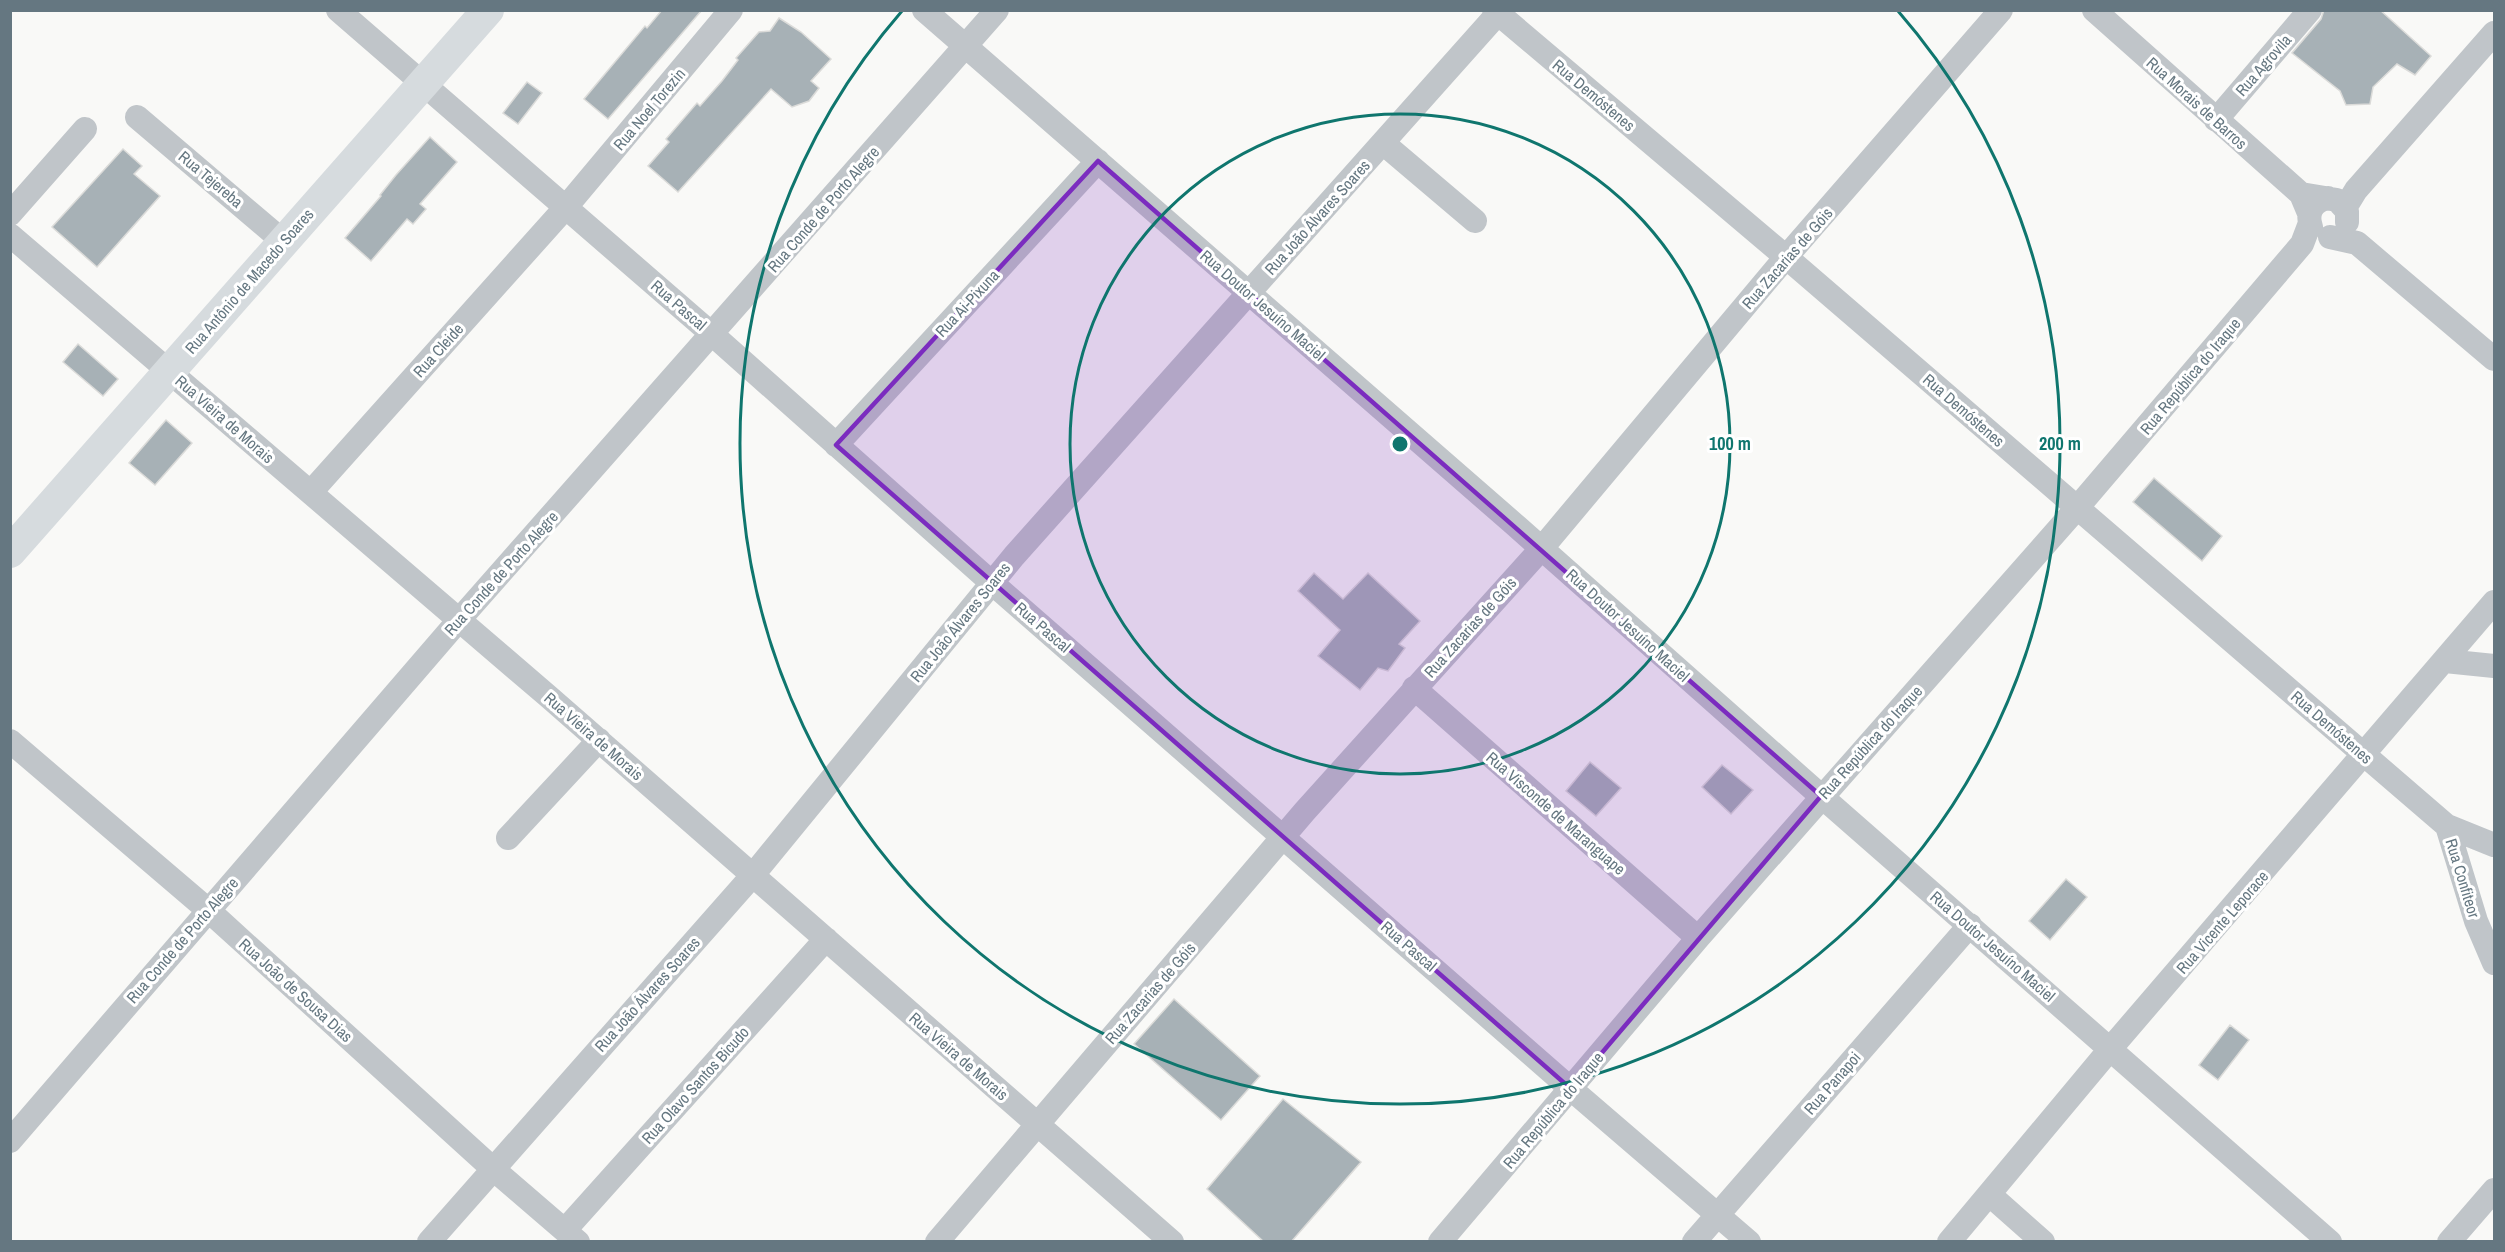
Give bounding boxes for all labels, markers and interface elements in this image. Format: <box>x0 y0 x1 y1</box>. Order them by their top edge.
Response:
street label: Rua Agrovila <box>2230 29 2296 101</box>
street label: Rua Morais de Barros <box>2142 52 2252 154</box>
street label: Rua Demóstenes <box>1548 54 1640 136</box>
street label: Rua Noel Torezin <box>608 63 690 155</box>
street label: Rua Conde de Porto Alegre <box>762 141 884 277</box>
street label: Rua Tejereba <box>174 146 248 213</box>
street label: Rua João Álvares Soares <box>1259 155 1375 279</box>
street label: Rua Zacarias de Góis <box>1737 202 1837 314</box>
street label: Rua Antônio de Macedo Soares <box>180 204 318 358</box>
street label: Rua Doutor Jesuíno Maciel <box>1196 245 1330 366</box>
street label: Rua Ai-Pixuna <box>930 264 1004 341</box>
street label: Rua Pascal <box>646 275 712 335</box>
street label: Rua República do Iraque <box>2135 313 2245 439</box>
street label: Rua Cleide <box>408 318 468 382</box>
street label: Rua Demóstenes <box>1919 368 2009 452</box>
street label: Rua Vieira de Morais <box>171 370 279 468</box>
text: 100 m <box>1709 431 1751 456</box>
text: 200 m <box>2039 431 2081 456</box>
centre of rings <box>1390 434 1410 454</box>
street label: Rua Conde de Porto Alegre <box>439 506 563 640</box>
street label: Rua João Álvares Soares <box>905 558 1015 686</box>
street label: Rua Doutor Jesuíno Maciel <box>1562 564 1694 686</box>
street label: Rua Zacarias de Góis <box>1419 572 1521 682</box>
street label: Rua Pascal <box>1010 597 1076 657</box>
street label: Rua República do Iraque <box>1813 680 1927 804</box>
street label: Rua Demóstenes <box>2287 685 2377 769</box>
street label: Rua Vieira de Morais <box>540 687 648 785</box>
street label: Rua Visconde de Maranguape <box>1482 746 1630 880</box>
street label: Rua Confiteor <box>2441 836 2486 921</box>
street label: Rua Vicente Leporace <box>2171 866 2273 978</box>
street label: Rua Conde de Porto Alegre <box>121 872 243 1008</box>
street label: Rua Doutor Jesuíno Maciel <box>1926 886 2060 1007</box>
street label: Rua Pascal <box>1376 916 1442 976</box>
street label: Rua João Álvares Soares <box>589 932 705 1056</box>
street label: Rua João de Sousa Dias <box>234 933 358 1047</box>
street label: Rua Zacarias de Góis <box>1100 937 1200 1049</box>
street label: Rua Vieira de Morais <box>905 1007 1013 1105</box>
street label: Rua Olavo Santos Bicudo <box>636 1022 754 1148</box>
street label: Rua República do Iraque <box>1498 1047 1608 1173</box>
street label: Rua Panapoi <box>1799 1047 1865 1119</box>

